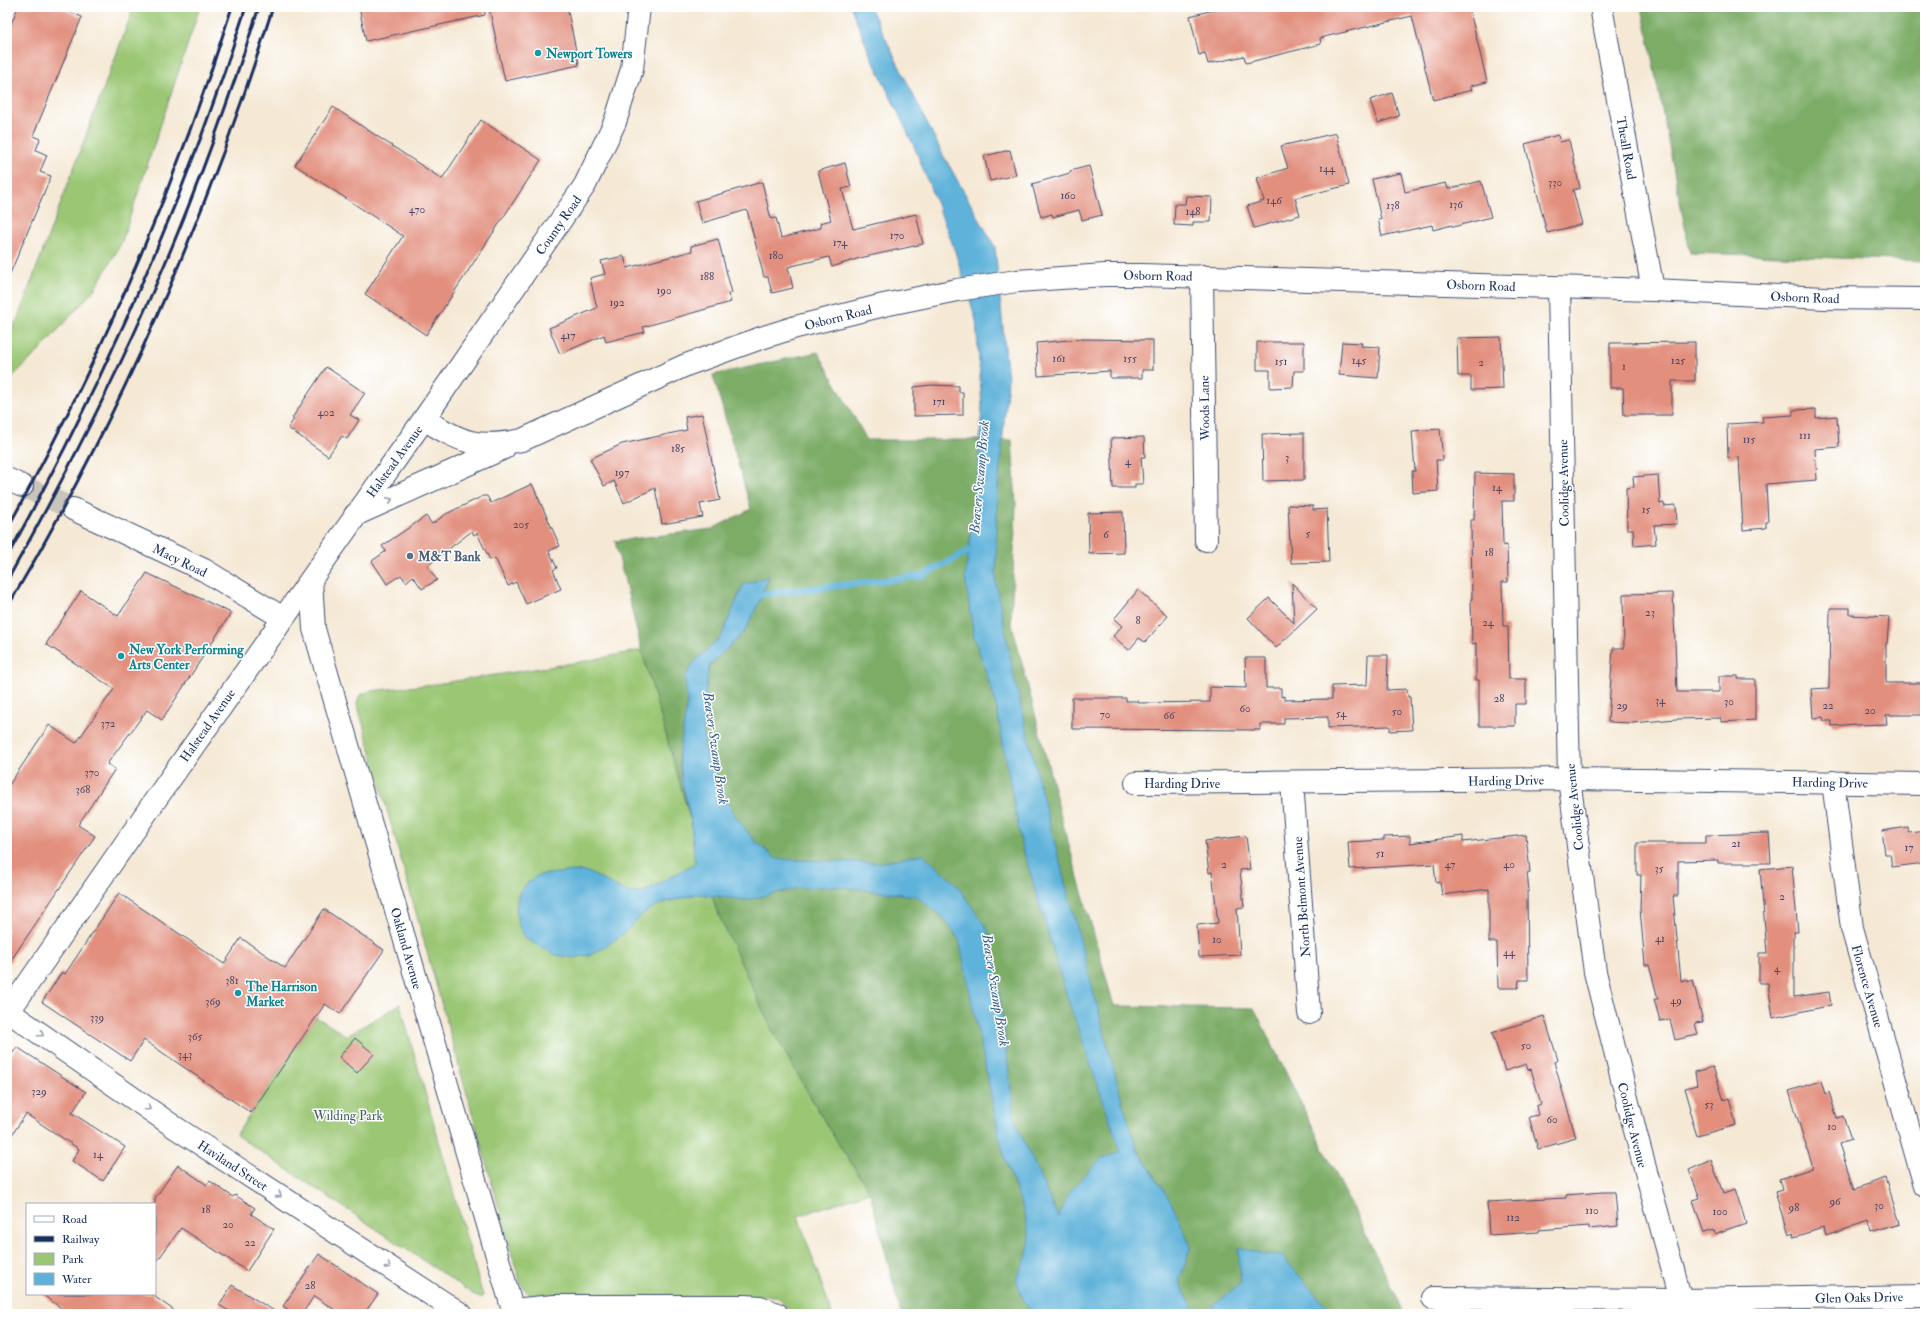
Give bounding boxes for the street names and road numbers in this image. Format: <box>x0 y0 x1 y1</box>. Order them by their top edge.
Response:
street label: Theall Road <box>1613 115 1640 182</box>
street label: County Road <box>532 192 586 259</box>
street label: Osborn Road <box>1123 267 1193 285</box>
street label: Osborn Road <box>1446 277 1516 295</box>
street label: Osborn Road <box>1770 289 1840 307</box>
street label: Osborn Road <box>803 302 874 334</box>
street label: Woods Lane <box>1196 375 1214 442</box>
street label: Halstead Avenue <box>363 422 427 501</box>
street label: Coolidge Avenue <box>1555 439 1573 527</box>
street label: Macy Road <box>149 541 210 582</box>
street label: Halstead Avenue <box>177 685 239 765</box>
street label: Coolidge Avenue <box>1562 762 1588 851</box>
street label: Harding Drive <box>1468 772 1545 790</box>
street label: Harding Drive <box>1792 774 1869 792</box>
street label: Harding Drive <box>1144 776 1221 792</box>
street label: North Belmont Avenue <box>1290 835 1314 958</box>
street label: Oakland Avenue <box>387 906 425 992</box>
street label: Florence Avenue <box>1848 943 1887 1030</box>
street label: Coolidge Avenue <box>1614 1081 1650 1170</box>
street label: Haviland Street <box>194 1137 271 1195</box>
street label: Glen Oaks Drive <box>1815 1289 1904 1307</box>

